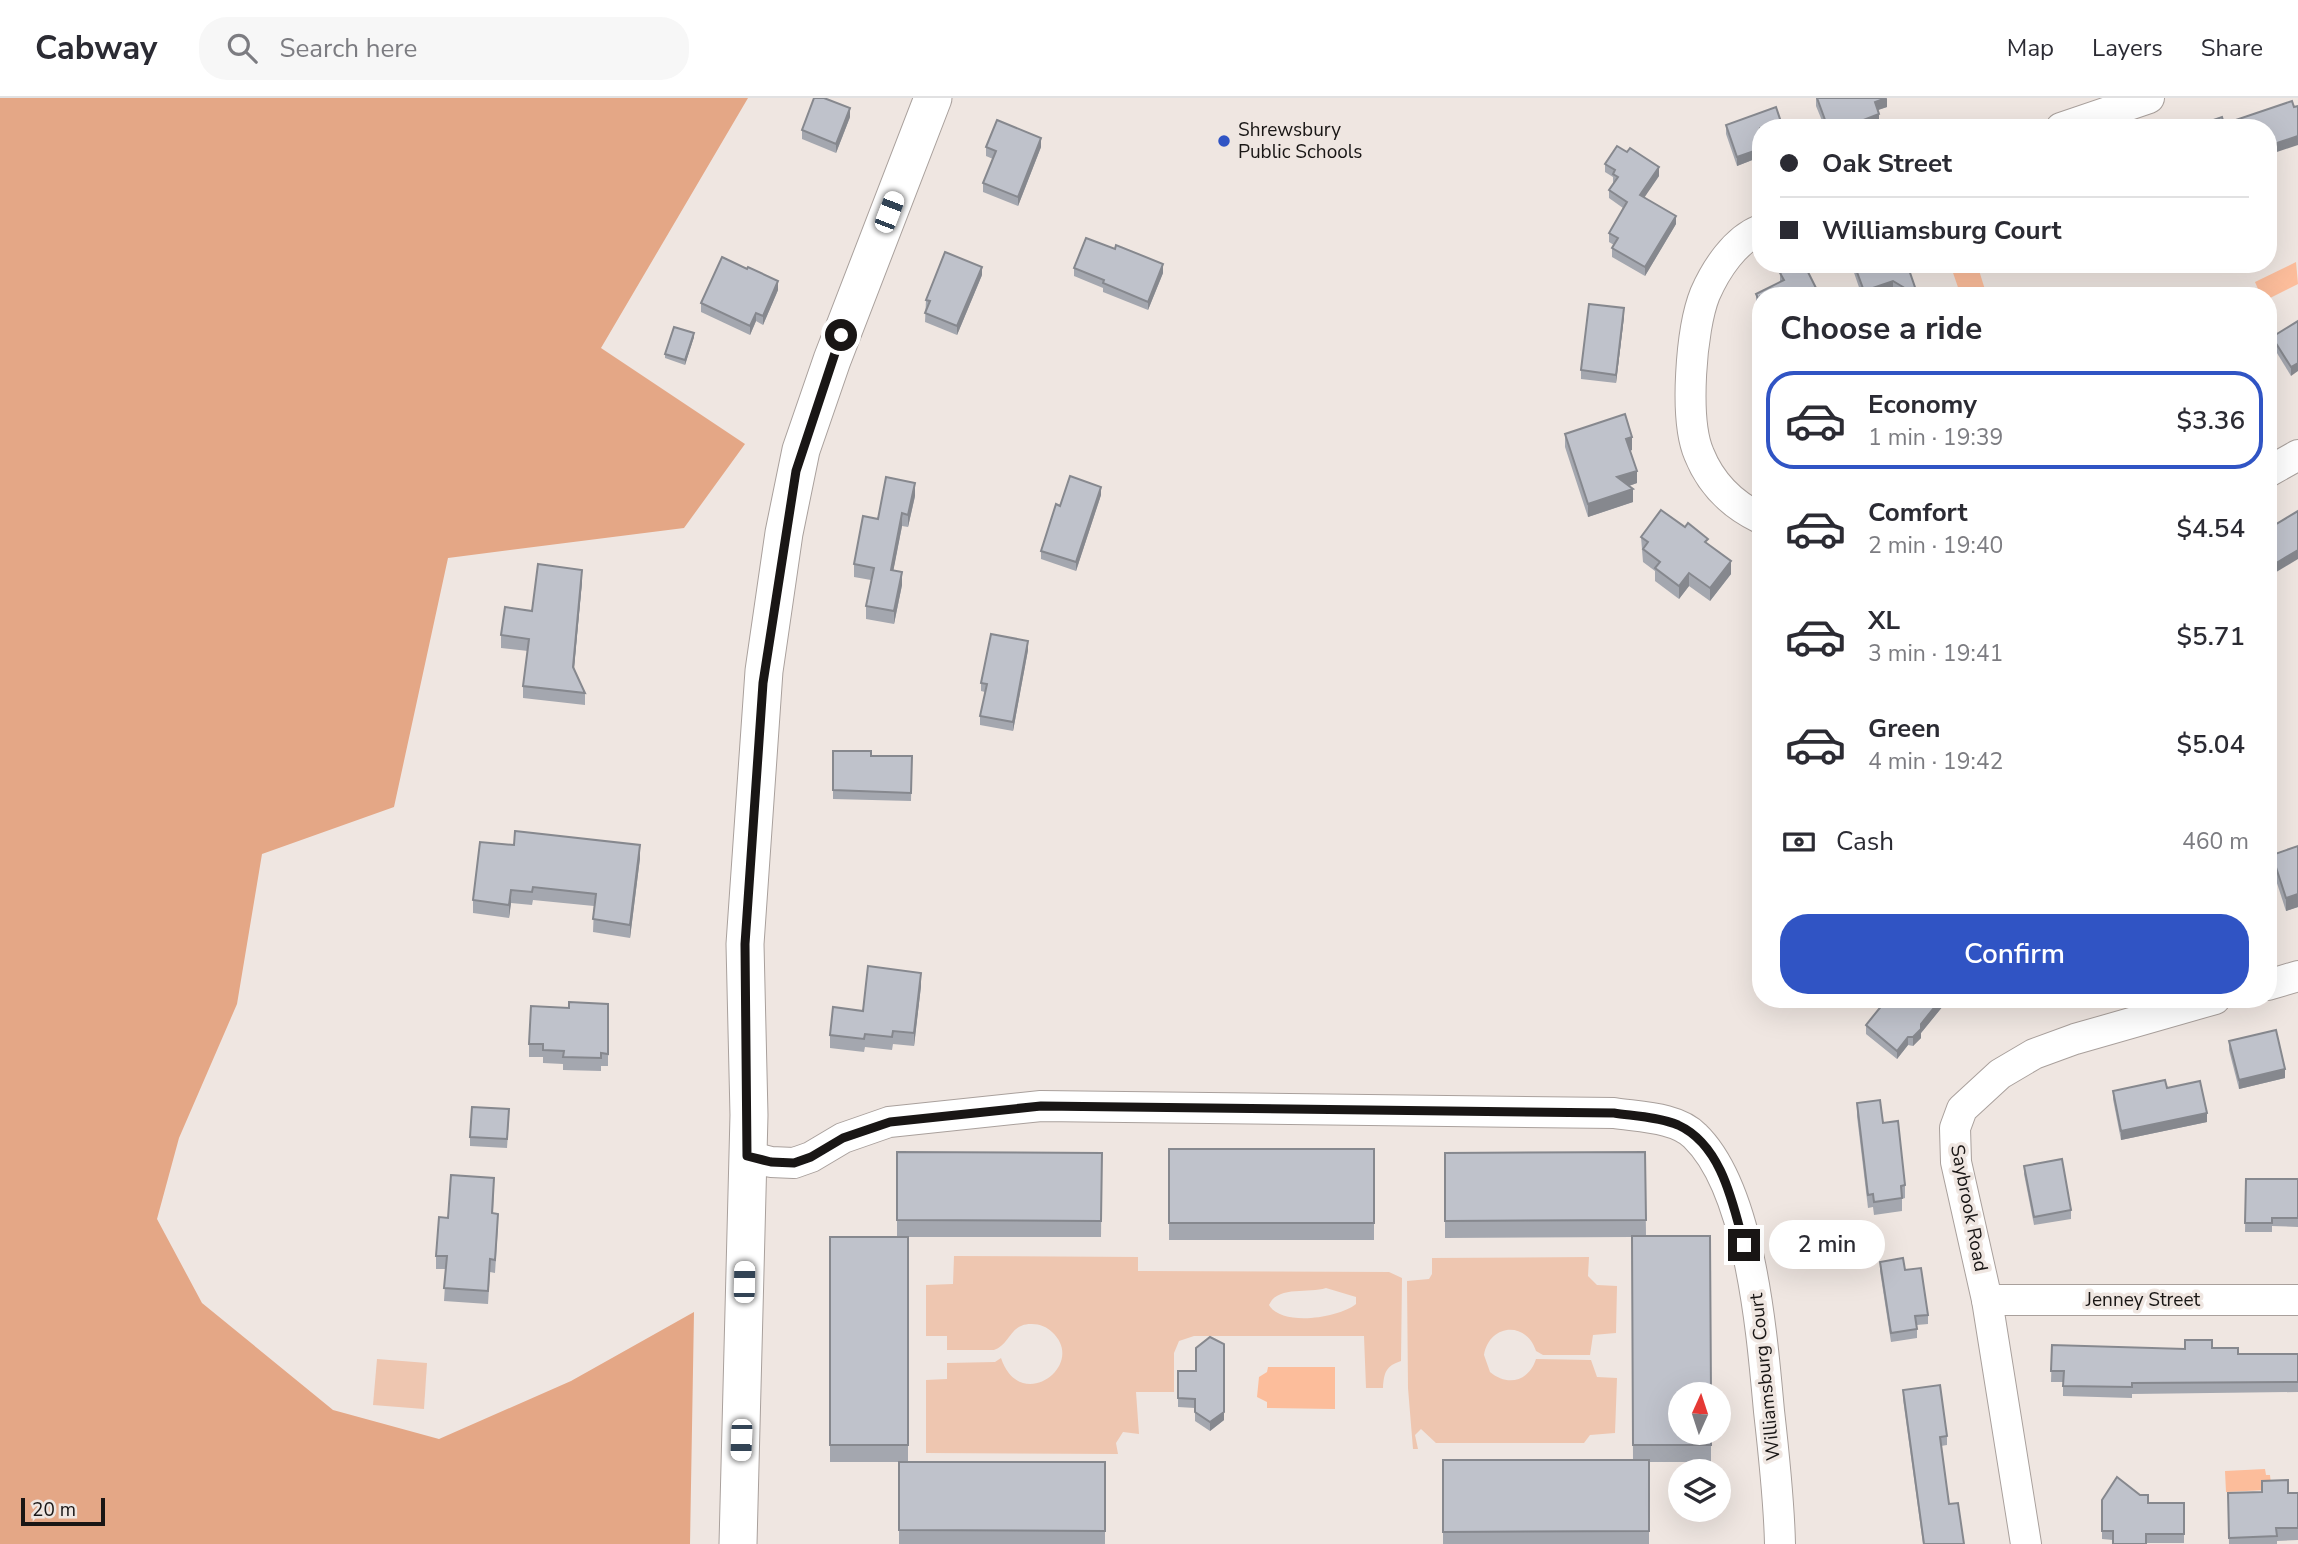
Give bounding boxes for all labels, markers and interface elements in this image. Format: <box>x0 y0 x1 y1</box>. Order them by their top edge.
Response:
search box <box>199 17 689 80</box>
text: Cabway <box>35 26 157 71</box>
icon: search <box>223 29 261 67</box>
text: Search here <box>279 31 417 66</box>
text: Map <box>2007 32 2054 64</box>
text: Layers <box>2092 32 2163 64</box>
text: Share <box>2201 32 2263 64</box>
place label: Shrewsbury Public Schools <box>1238 117 1362 165</box>
marker: Shrewsbury Public Schools <box>1216 133 1232 149</box>
text: Oak Street <box>1822 146 1952 181</box>
car <box>872 189 907 235</box>
text: Williamsburg Court <box>1822 213 2062 248</box>
text: Choose a ride <box>1780 307 1982 350</box>
route start <box>825 319 857 351</box>
text: Economy <box>1868 387 1977 422</box>
icon: car <box>1784 389 1847 452</box>
text: $3.36 <box>2176 403 2245 438</box>
text: 1 min · 19:39 <box>1868 422 2003 453</box>
text: Comfort <box>1868 495 1968 530</box>
icon: car <box>1784 497 1847 560</box>
text: $4.54 <box>2176 511 2245 546</box>
text: 2 min · 19:40 <box>1868 530 2003 561</box>
text: XL <box>1868 603 1900 638</box>
icon: car <box>1784 605 1847 668</box>
text: $5.71 <box>2176 619 2245 654</box>
text: 3 min · 19:41 <box>1868 638 2003 669</box>
text: Green <box>1868 711 1941 746</box>
icon: car <box>1784 713 1847 776</box>
text: $5.04 <box>2176 727 2245 762</box>
text: 4 min · 19:42 <box>1868 746 2003 777</box>
icon: cash <box>1780 823 1818 861</box>
text: Cash <box>1836 824 1894 859</box>
text: 460 m <box>2182 826 2249 857</box>
button: Confirm <box>1780 914 2249 994</box>
street label: Saybrook Road <box>1944 1142 1994 1274</box>
callout: 2 min <box>1768 1220 1884 1270</box>
route end <box>1728 1229 1760 1261</box>
text: 2 min <box>1798 1229 1856 1260</box>
car <box>734 1261 755 1303</box>
street label: Jenney Street <box>2085 1287 2201 1313</box>
street label: Williamsburg Court <box>1743 1292 1787 1462</box>
north arrow <box>1668 1382 1731 1446</box>
map controls <box>1668 1382 1731 1522</box>
car <box>730 1419 753 1461</box>
button: layers <box>1668 1459 1731 1522</box>
scale bar <box>21 1495 105 1527</box>
text: 20 m <box>32 1497 76 1523</box>

